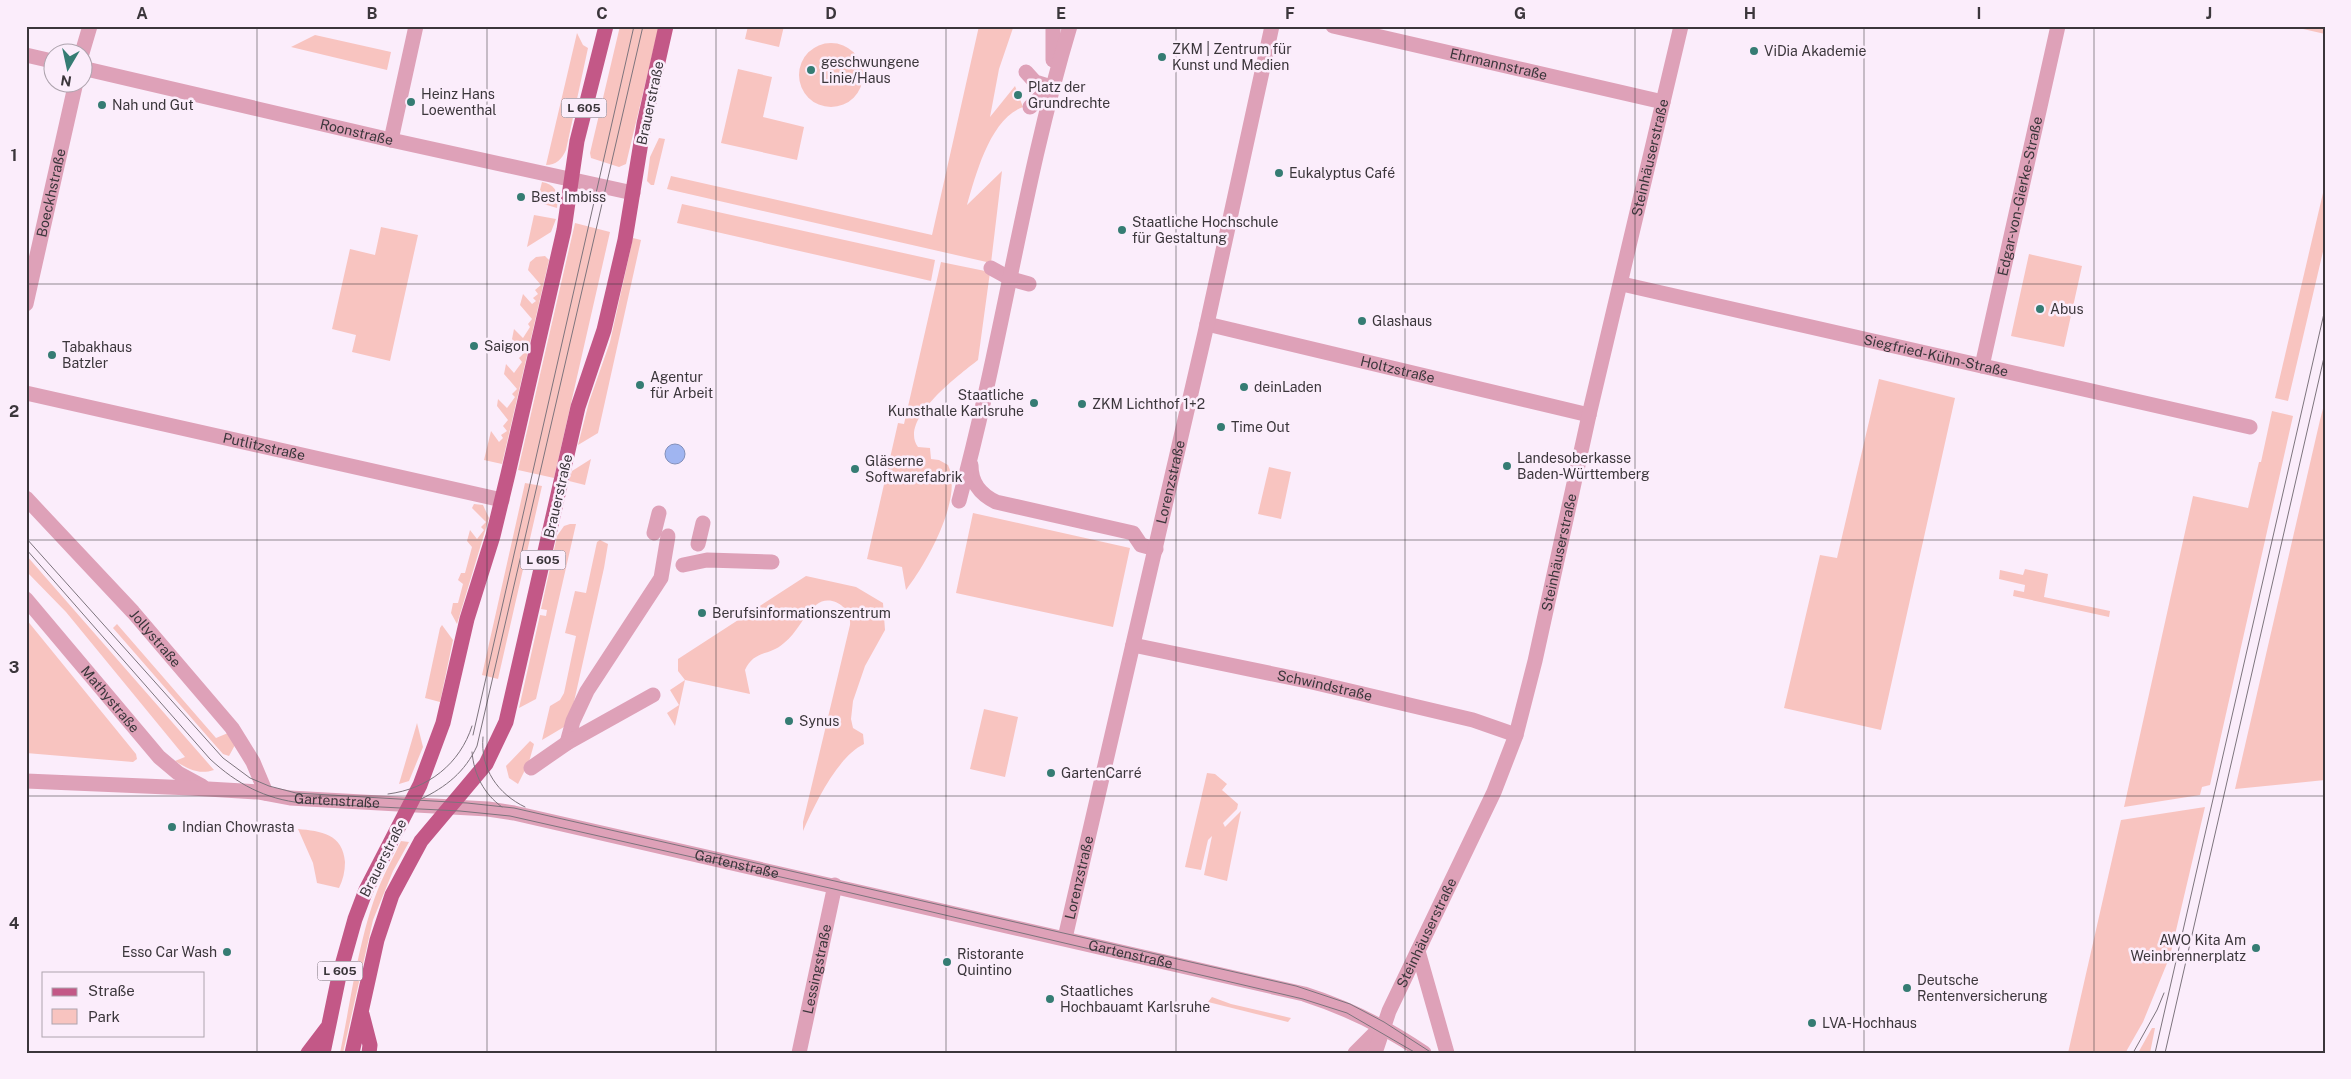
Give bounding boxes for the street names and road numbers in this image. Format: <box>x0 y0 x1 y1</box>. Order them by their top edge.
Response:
street label: Ehrmannstraße <box>1448 45 1549 83</box>
street label: Brauerstraße <box>633 60 667 146</box>
street label: Steinhäuserstraße <box>1628 97 1671 218</box>
road number: L 605 <box>562 99 606 118</box>
street label: Edgar-von-Gierke-Straße <box>1994 115 2046 277</box>
street label: Roonstraße <box>318 116 395 148</box>
street label: Boeckhstraße <box>33 147 69 239</box>
street label: Siegfried-Kühn-Straße <box>1862 331 2010 380</box>
street label: Holtzstraße <box>1359 353 1437 386</box>
street label: Putlitzstraße <box>221 430 307 464</box>
street label: Lorenzstraße <box>1153 439 1188 525</box>
street label: Brauerstraße <box>541 453 575 539</box>
street label: Steinhäuserstraße <box>1538 492 1580 613</box>
road number: L 605 <box>520 550 566 570</box>
street label: Jollystraße <box>127 606 184 670</box>
street label: Mathystraße <box>78 663 143 736</box>
street label: Schwindstraße <box>1276 667 1374 704</box>
street label: Gartenstraße <box>294 790 381 811</box>
street label: Brauerstraße <box>356 816 410 900</box>
street label: Lorenzstraße <box>1062 834 1096 921</box>
street label: Gartenstraße <box>693 847 781 881</box>
street label: Steinhäuserstraße <box>1393 875 1460 990</box>
street label: Lessingstraße <box>800 922 834 1015</box>
street label: Gartenstraße <box>1087 937 1174 972</box>
road number: L 605 <box>318 961 362 980</box>

